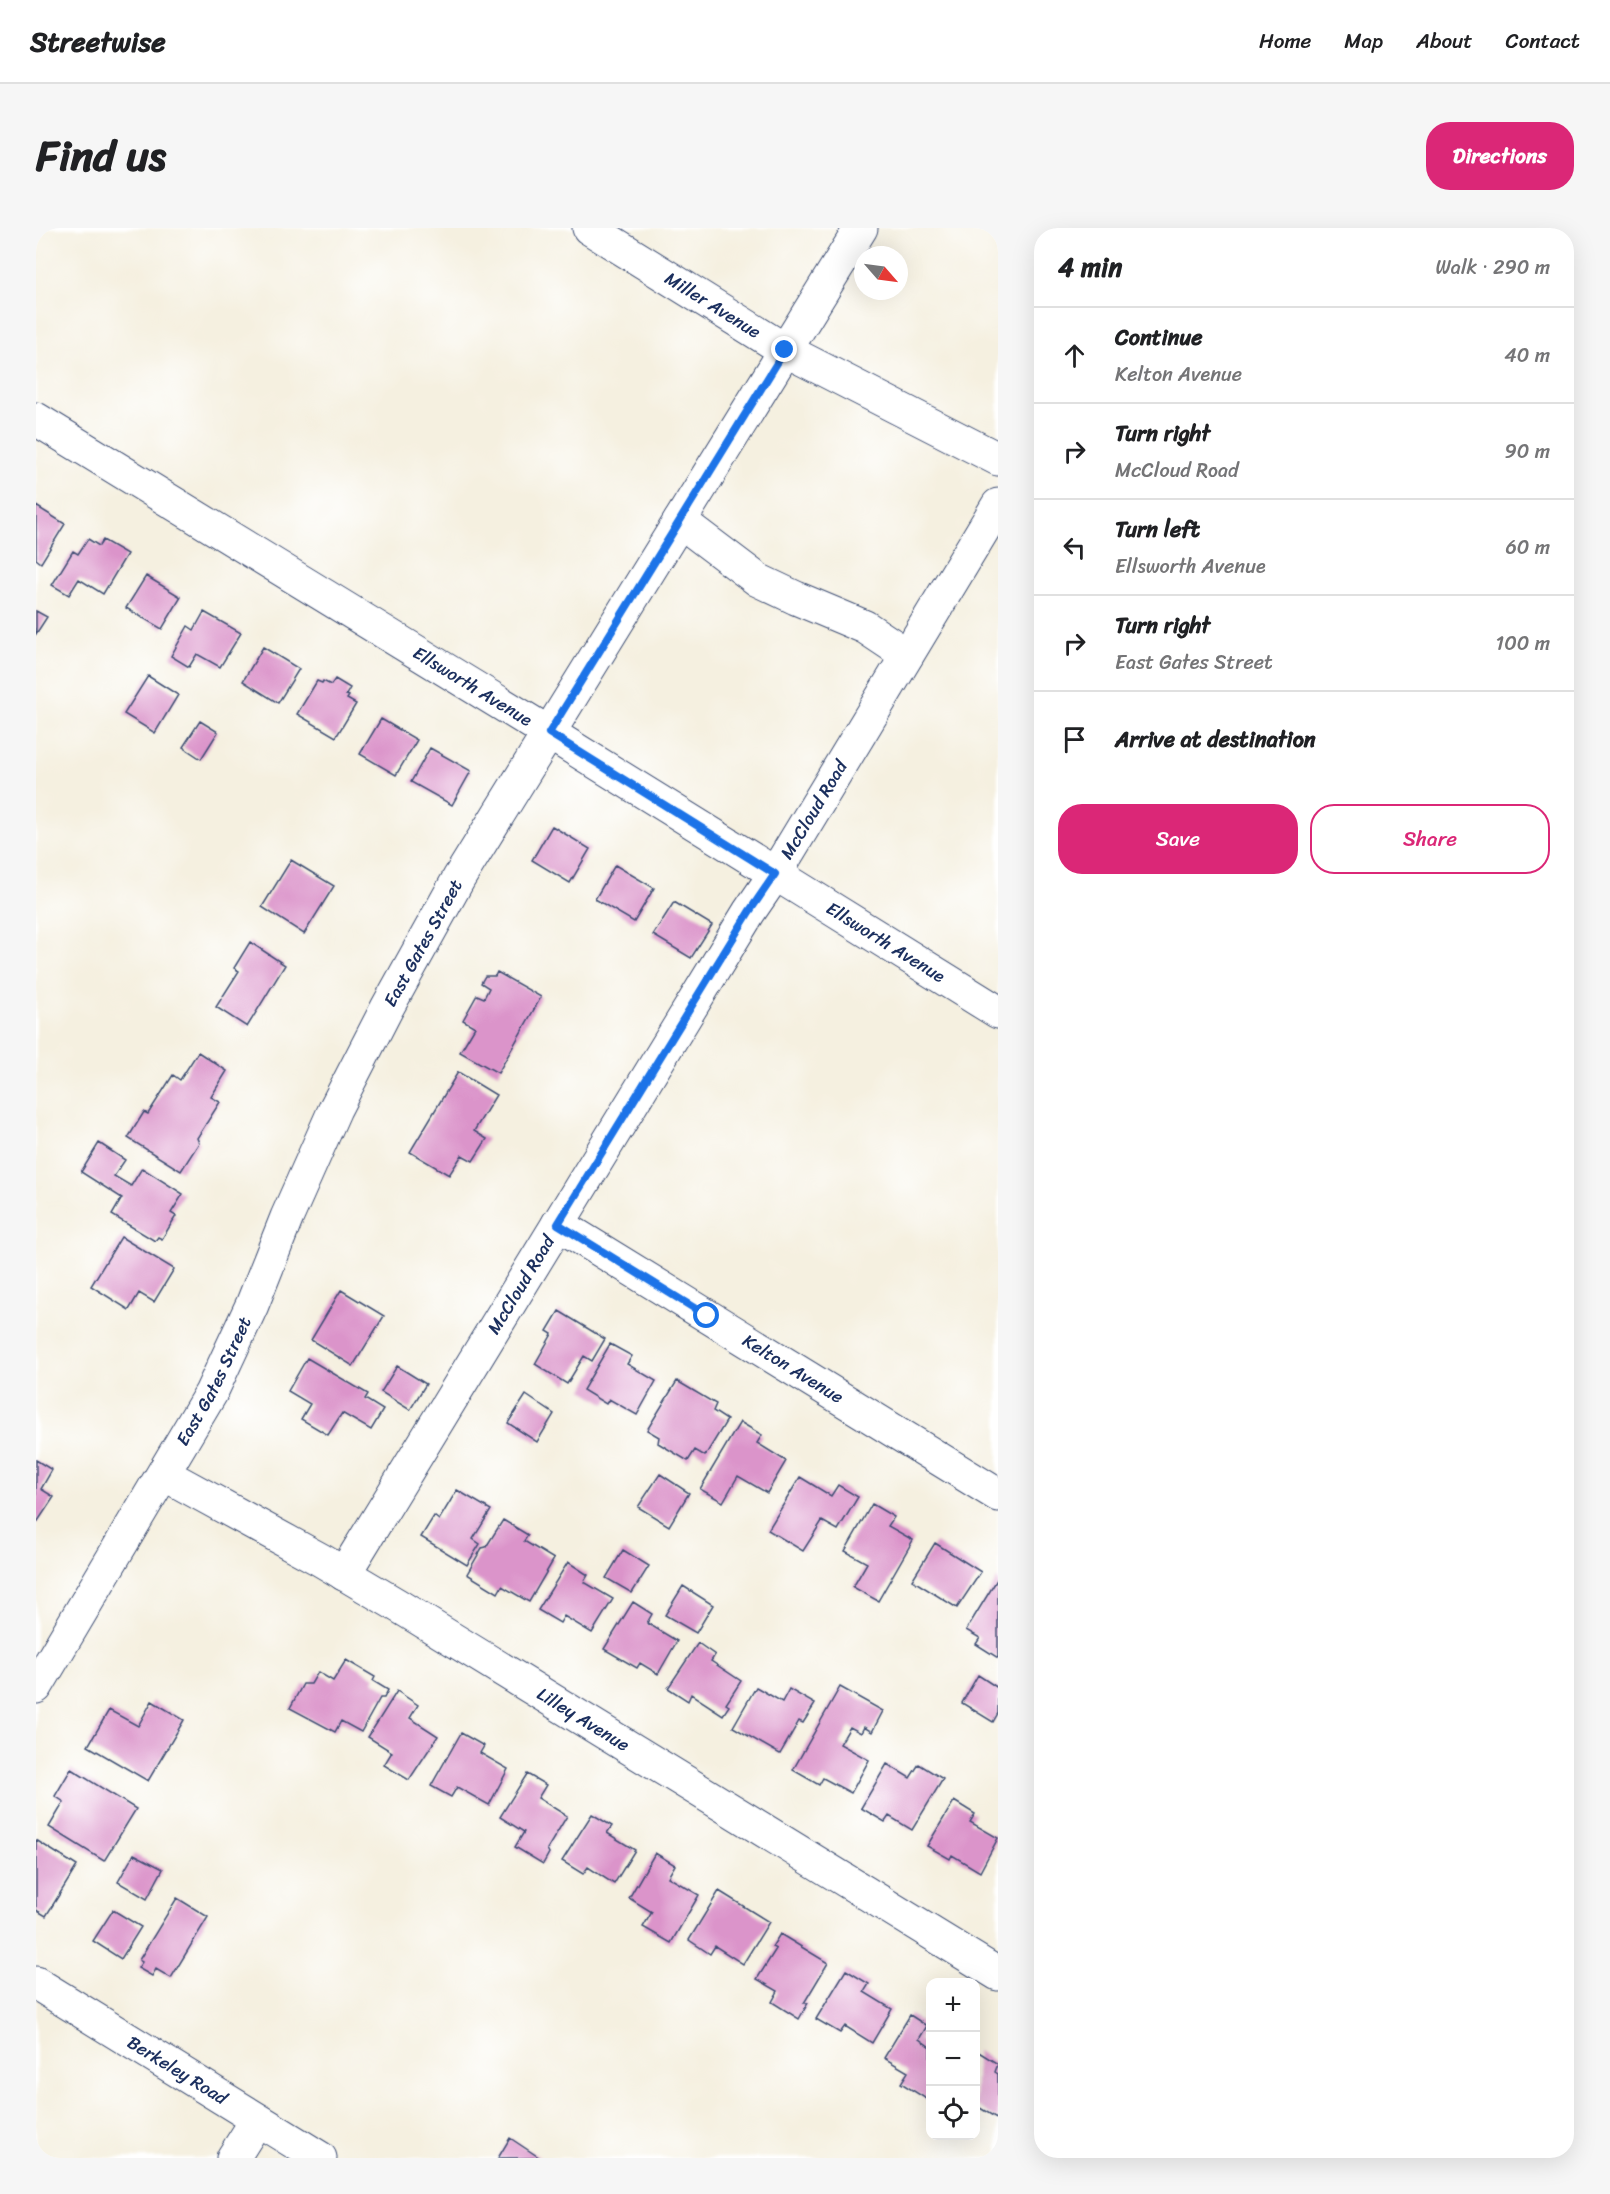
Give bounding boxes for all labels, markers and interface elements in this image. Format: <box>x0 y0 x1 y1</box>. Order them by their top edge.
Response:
text: Streetwise <box>30 17 166 66</box>
text: Home <box>1259 22 1311 60</box>
text: Map <box>1344 22 1383 60</box>
text: About <box>1416 22 1473 60</box>
text: Contact <box>1506 22 1580 60</box>
text: Find us <box>36 119 166 193</box>
button: Directions <box>1426 122 1574 190</box>
text: 4 min <box>1058 244 1122 290</box>
north arrow <box>854 246 908 300</box>
text: Walk · 290 m <box>1435 250 1550 285</box>
street label: Miller Avenue <box>658 263 768 347</box>
text: Continue <box>1115 318 1203 357</box>
route end <box>771 336 797 362</box>
text: 40 m <box>1504 338 1550 373</box>
icon: ahead <box>1058 339 1091 372</box>
text: Kelton Avenue <box>1115 357 1242 392</box>
text: Turn right <box>1115 414 1210 453</box>
text: 90 m <box>1505 434 1550 469</box>
icon: right <box>1058 435 1091 468</box>
text: McCloud Road <box>1115 453 1239 488</box>
text: Turn left <box>1115 510 1200 549</box>
text: 60 m <box>1505 530 1550 565</box>
icon: left <box>1058 531 1091 564</box>
text: Ellsworth Avenue <box>1115 549 1266 584</box>
text: Turn right <box>1115 606 1210 645</box>
text: 100 m <box>1496 626 1550 661</box>
icon: right <box>1058 627 1091 660</box>
street label: Ellsworth Avenue <box>406 637 539 736</box>
text: East Gates Street <box>1115 645 1273 680</box>
text: Arrive at destination <box>1115 720 1316 759</box>
icon: arrive <box>1058 723 1091 756</box>
street label: McCloud Road <box>771 753 857 866</box>
button: Save <box>1058 804 1298 874</box>
button: Share <box>1310 804 1550 874</box>
street label: East Gates Street <box>375 873 471 1013</box>
street label: Ellsworth Avenue <box>820 893 952 992</box>
street label: McCloud Road <box>478 1228 564 1341</box>
route start <box>693 1302 719 1328</box>
street label: East Gates Street <box>167 1311 261 1452</box>
street label: Kelton Avenue <box>736 1325 850 1412</box>
street label: Lilley Avenue <box>531 1679 636 1760</box>
map controls <box>926 1978 980 2140</box>
button: + <box>926 1978 980 2032</box>
street label: Berkeley Road <box>121 2027 235 2114</box>
button: − <box>926 2032 980 2086</box>
button: locate <box>926 2086 980 2140</box>

